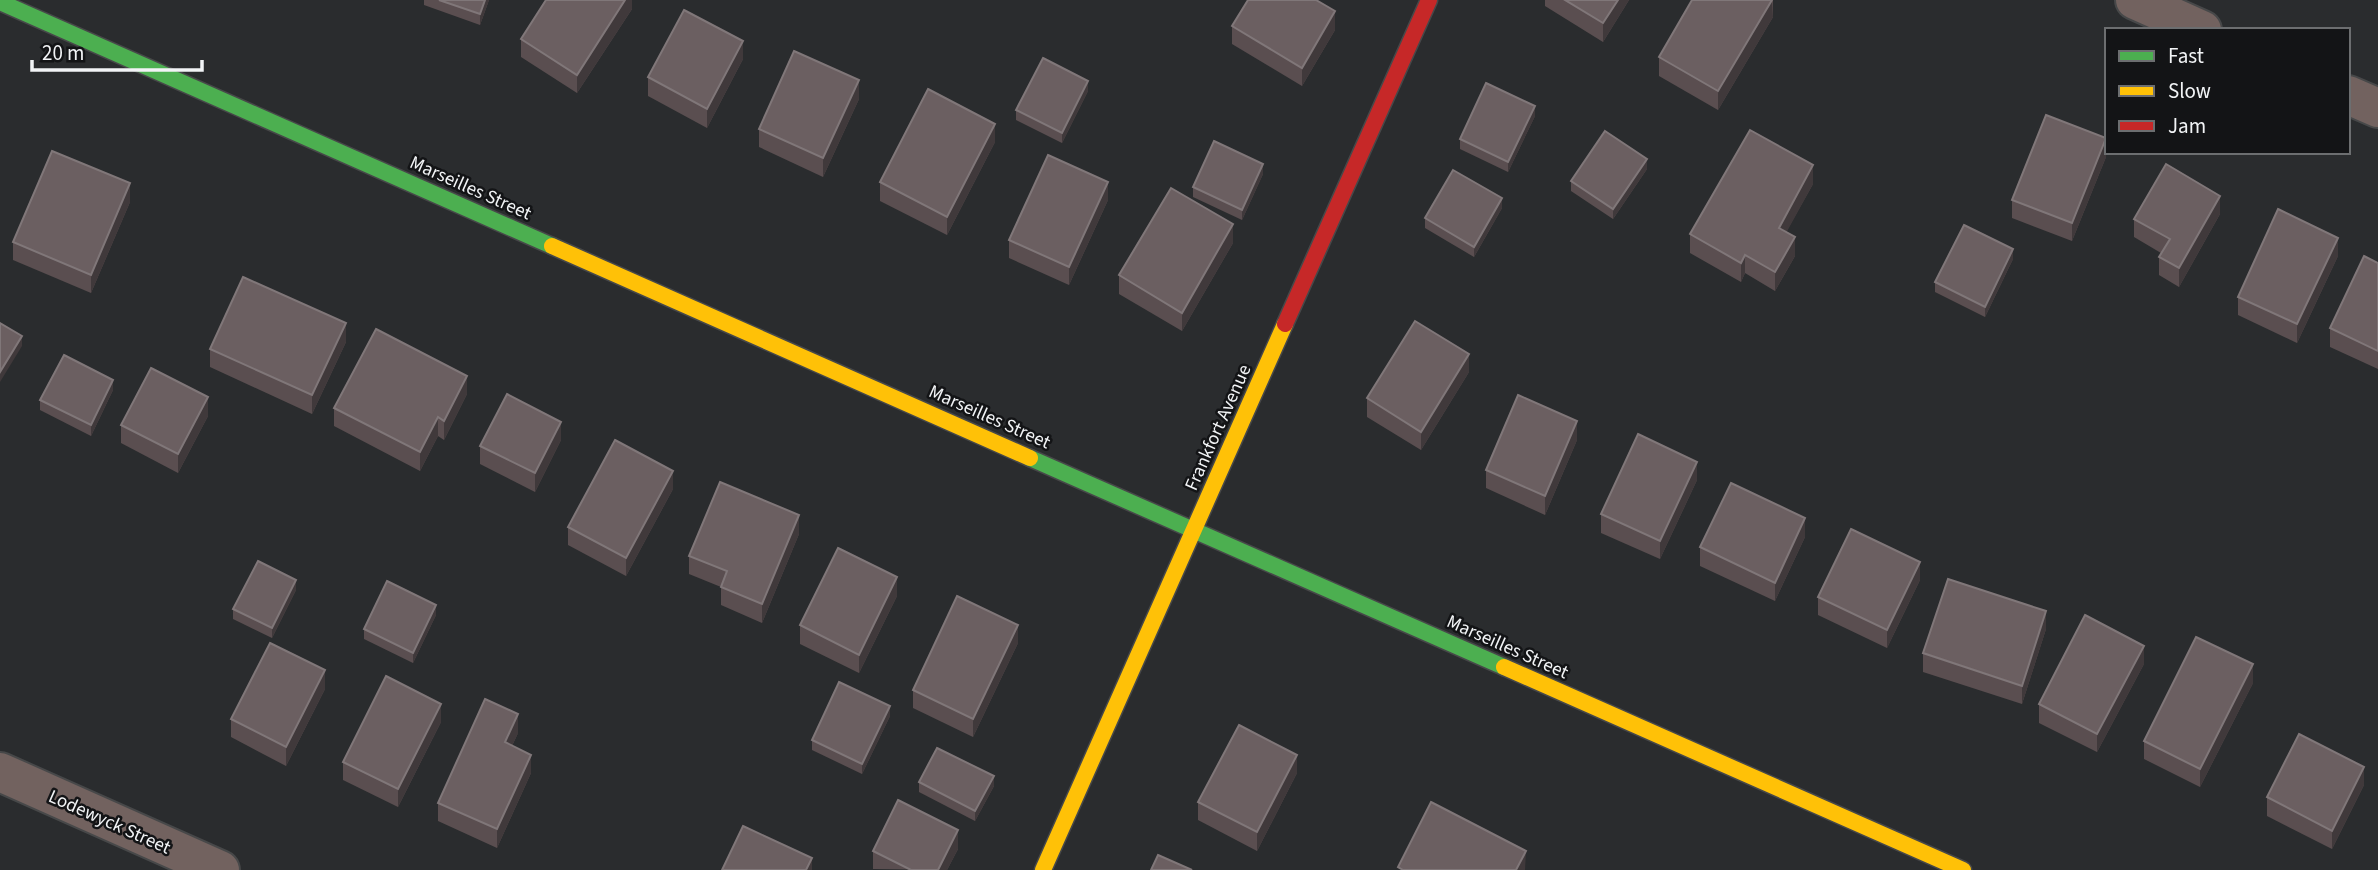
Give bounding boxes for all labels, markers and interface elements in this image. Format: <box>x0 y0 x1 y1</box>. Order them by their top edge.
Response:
scale bar <box>32 28 201 72</box>
legend <box>2105 28 2350 154</box>
text: 20 m <box>42 38 84 68</box>
text: Fast <box>2168 41 2204 71</box>
text: Slow <box>2168 76 2211 106</box>
text: Jam <box>2168 111 2206 141</box>
street label: Marseilles Street <box>405 150 536 227</box>
street label: Frankfort Avenue <box>1178 360 1258 495</box>
street label: Marseilles Street <box>924 379 1055 456</box>
street label: Marseilles Street <box>1442 609 1573 686</box>
street label: Lodewyck Street <box>44 783 175 862</box>

